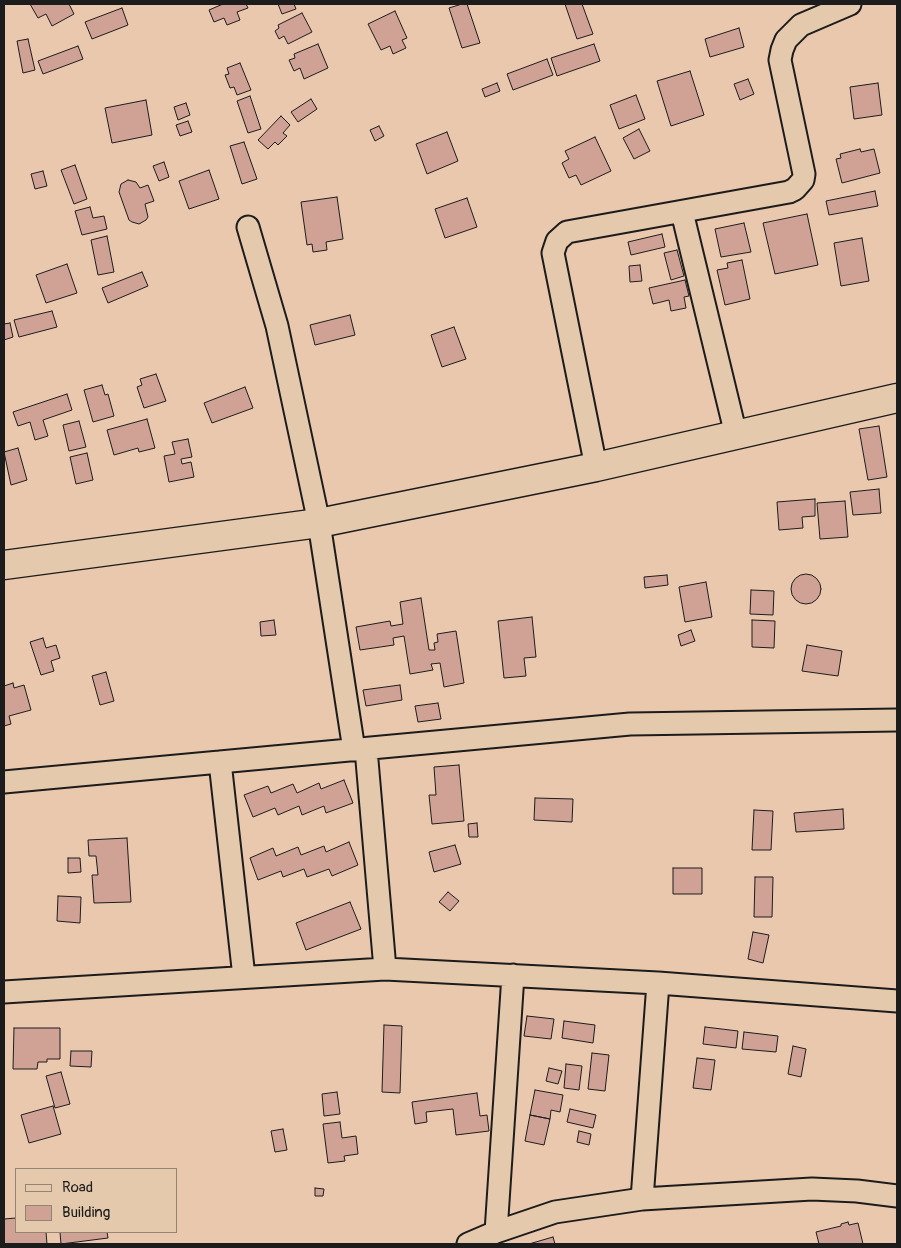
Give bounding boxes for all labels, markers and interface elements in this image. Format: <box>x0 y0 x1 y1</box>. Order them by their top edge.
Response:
legend <box>15 1168 178 1233</box>
text: Road <box>62 1178 93 1197</box>
text: Building <box>62 1203 110 1222</box>

